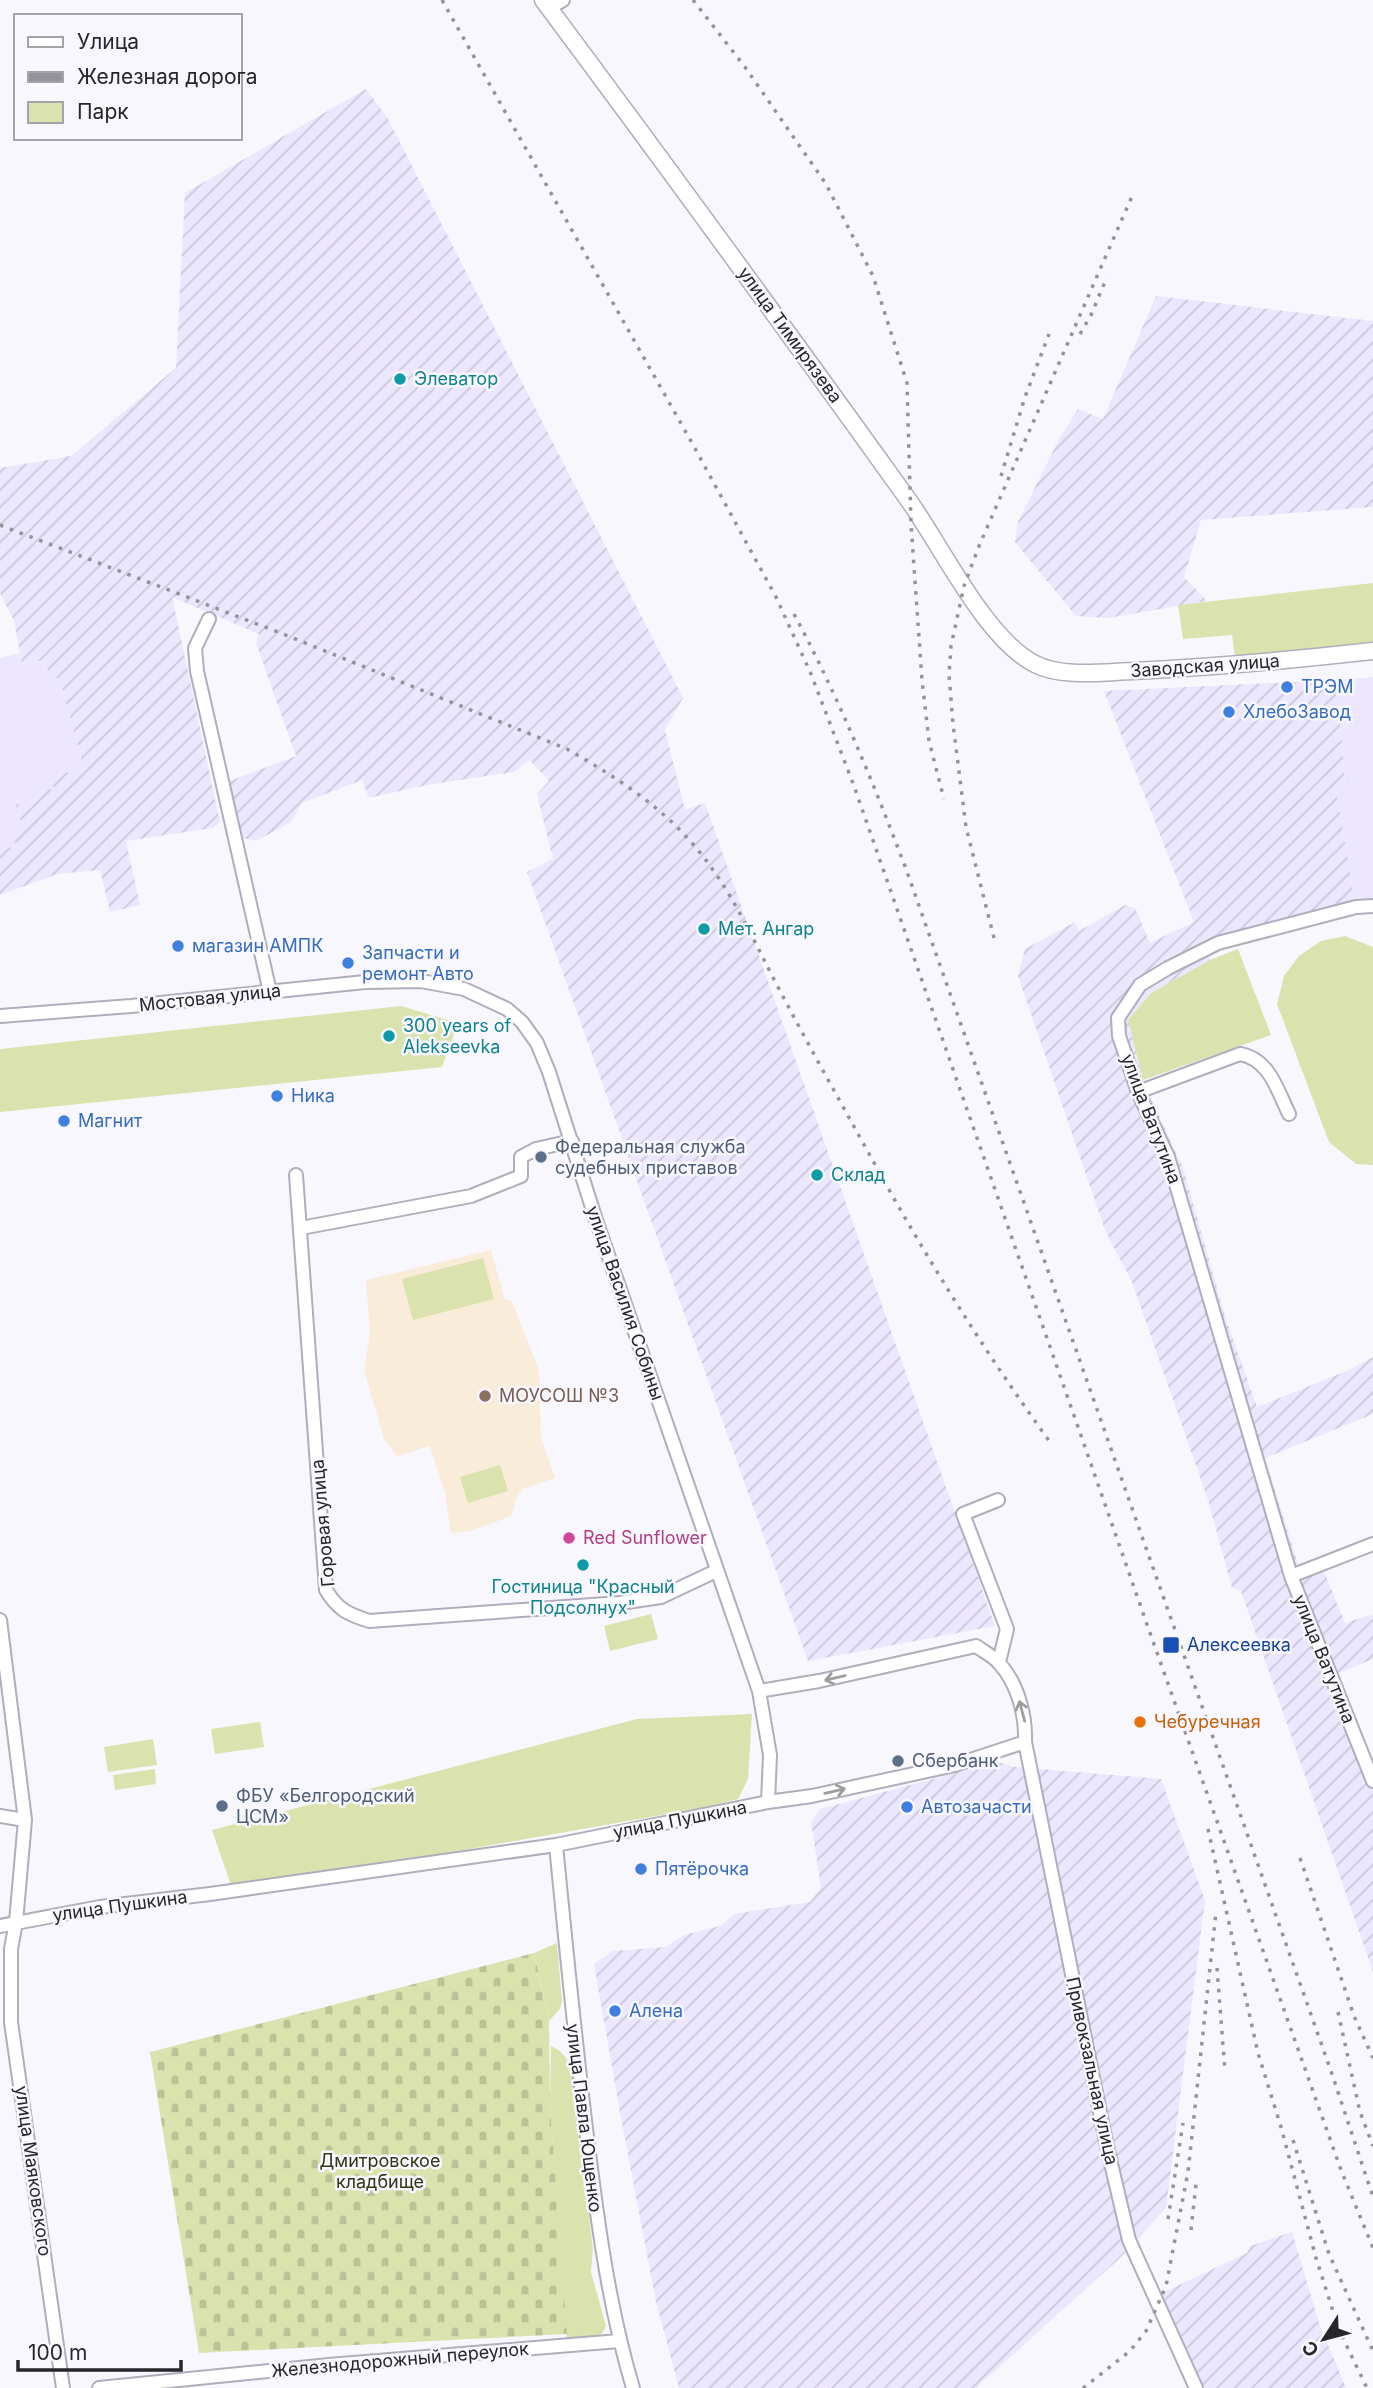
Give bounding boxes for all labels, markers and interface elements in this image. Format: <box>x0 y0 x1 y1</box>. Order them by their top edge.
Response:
legend <box>14 14 242 140</box>
text: Улица <box>77 29 139 54</box>
text: Железная дорога <box>77 64 257 89</box>
text: Парк <box>77 99 129 124</box>
street label: улица Тимирязева <box>734 263 847 407</box>
place label: Элеватор <box>414 368 498 389</box>
marker: Элеватор <box>392 371 408 387</box>
street label: Заводская улица <box>1130 650 1280 681</box>
place label: ТРЭМ <box>1301 676 1354 697</box>
marker: ТРЭМ <box>1279 679 1295 695</box>
place label: ХлебоЗавод <box>1243 701 1351 722</box>
marker: ХлебоЗавод <box>1221 704 1237 720</box>
place label: Мет. Ангар <box>718 918 814 939</box>
marker: Мет. Ангар <box>696 921 712 937</box>
place label: магазин АМПК <box>192 935 323 956</box>
marker: магазин АМПК <box>170 938 186 954</box>
place label: Запчасти и ремонт Авто <box>362 942 474 984</box>
marker: Запчасти и ремонт Авто <box>340 955 356 971</box>
street label: Мостовая улица <box>138 980 282 1015</box>
place label: 300 years of Alekseevka <box>403 1015 512 1057</box>
marker: 300 years of Alekseevka <box>381 1028 397 1044</box>
street label: улица Ватутина <box>1117 1051 1186 1187</box>
place label: Ника <box>291 1085 335 1106</box>
marker: Ника <box>269 1088 285 1104</box>
place label: Магнит <box>78 1110 143 1131</box>
marker: Магнит <box>56 1113 72 1129</box>
place label: Федеральная служба судебных приставов <box>555 1136 746 1178</box>
marker: Федеральная служба судебных приставов <box>533 1149 549 1165</box>
place label: Склад <box>831 1164 886 1185</box>
marker: Склад <box>809 1167 825 1183</box>
street label: улица Василия Собины <box>582 1203 669 1403</box>
place label: МОУСОШ №3 <box>499 1385 619 1406</box>
marker: МОУСОШ №3 <box>477 1388 493 1404</box>
street label: Горовая улица <box>306 1458 339 1588</box>
place label: Red Sunflower <box>583 1527 707 1548</box>
marker: Red Sunflower <box>561 1530 577 1546</box>
marker: Гостиница "Красный Подсолнух" <box>575 1557 591 1573</box>
place label: Гостиница "Красный Подсолнух" <box>491 1576 675 1618</box>
street label: улица Ватутина <box>1289 1591 1360 1726</box>
place label: Алексеевка <box>1187 1634 1291 1655</box>
marker: Алексеевка <box>1161 1635 1181 1655</box>
one-way arrow <box>824 1671 847 1685</box>
one-way arrow <box>1015 1700 1028 1723</box>
place label: Чебуречная <box>1154 1711 1261 1732</box>
marker: Чебуречная <box>1132 1714 1148 1730</box>
place label: Сбербанк <box>912 1750 999 1771</box>
marker: Сбербанк <box>890 1753 906 1769</box>
one-way arrow <box>823 1784 846 1797</box>
place label: ФБУ «Белгородский ЦСМ» <box>236 1785 415 1827</box>
street label: улица Пушкина <box>611 1796 749 1843</box>
place label: Автозачасти <box>921 1796 1032 1817</box>
marker: ФБУ «Белгородский ЦСМ» <box>214 1798 230 1814</box>
marker: Автозачасти <box>899 1799 915 1815</box>
place label: Пятёрочка <box>655 1858 749 1879</box>
marker: Пятёрочка <box>633 1861 649 1877</box>
street label: улица Пушкина <box>51 1886 189 1925</box>
street label: Привокзальная улица <box>1062 1975 1123 2167</box>
place label: Алена <box>629 2000 683 2021</box>
marker: Алена <box>607 2003 623 2019</box>
street label: улица Павла Ющенко <box>563 2022 606 2213</box>
street label: улица Маяковского <box>11 2084 56 2257</box>
park label: Дмитровское кладбище <box>320 2150 440 2192</box>
north arrow <box>1289 2304 1359 2374</box>
scale bar <box>18 2328 180 2372</box>
text: С <box>1297 2336 1324 2361</box>
street label: Железнодорожный переулок <box>270 2338 530 2381</box>
text: 100 m <box>28 2340 87 2365</box>

